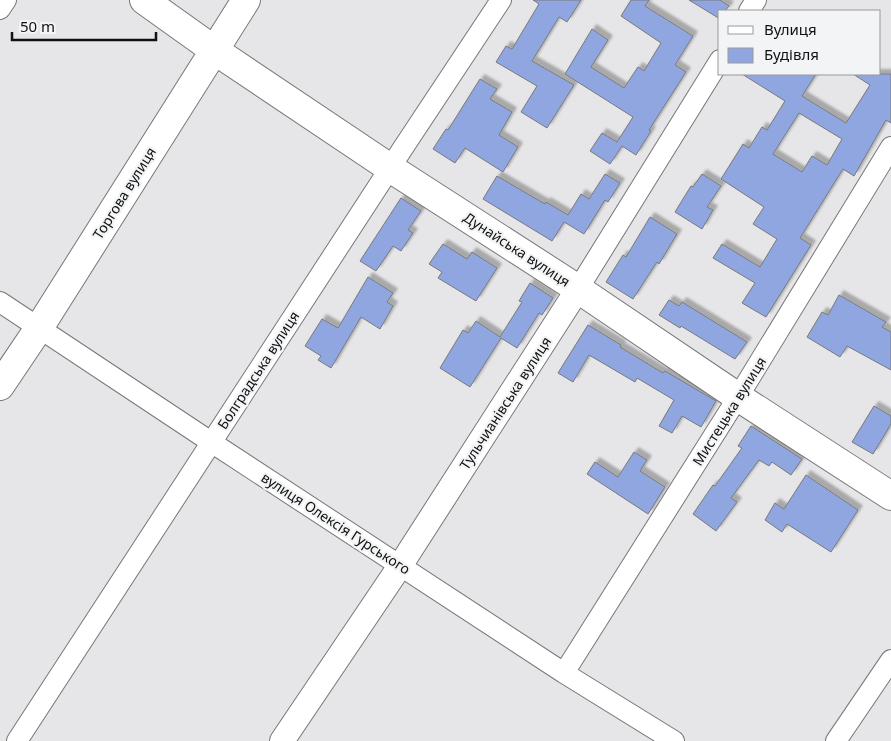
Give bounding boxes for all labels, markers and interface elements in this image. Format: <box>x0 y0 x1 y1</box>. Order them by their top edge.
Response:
scale bar <box>12 10 156 42</box>
legend <box>718 10 881 75</box>
text: 50 m <box>20 16 55 36</box>
text: Вулиця <box>764 19 817 39</box>
text: Будівля <box>764 44 819 64</box>
street label: Торгова вулиця <box>88 143 160 243</box>
street label: Дунайська вулиця <box>460 207 574 291</box>
street label: Болградська вулиця <box>213 307 303 433</box>
street label: Тульчианівська вулиця <box>455 333 555 473</box>
street label: Мистецька вулиця <box>688 353 770 469</box>
street label: вулиця Олексія Гурського <box>258 468 414 578</box>

